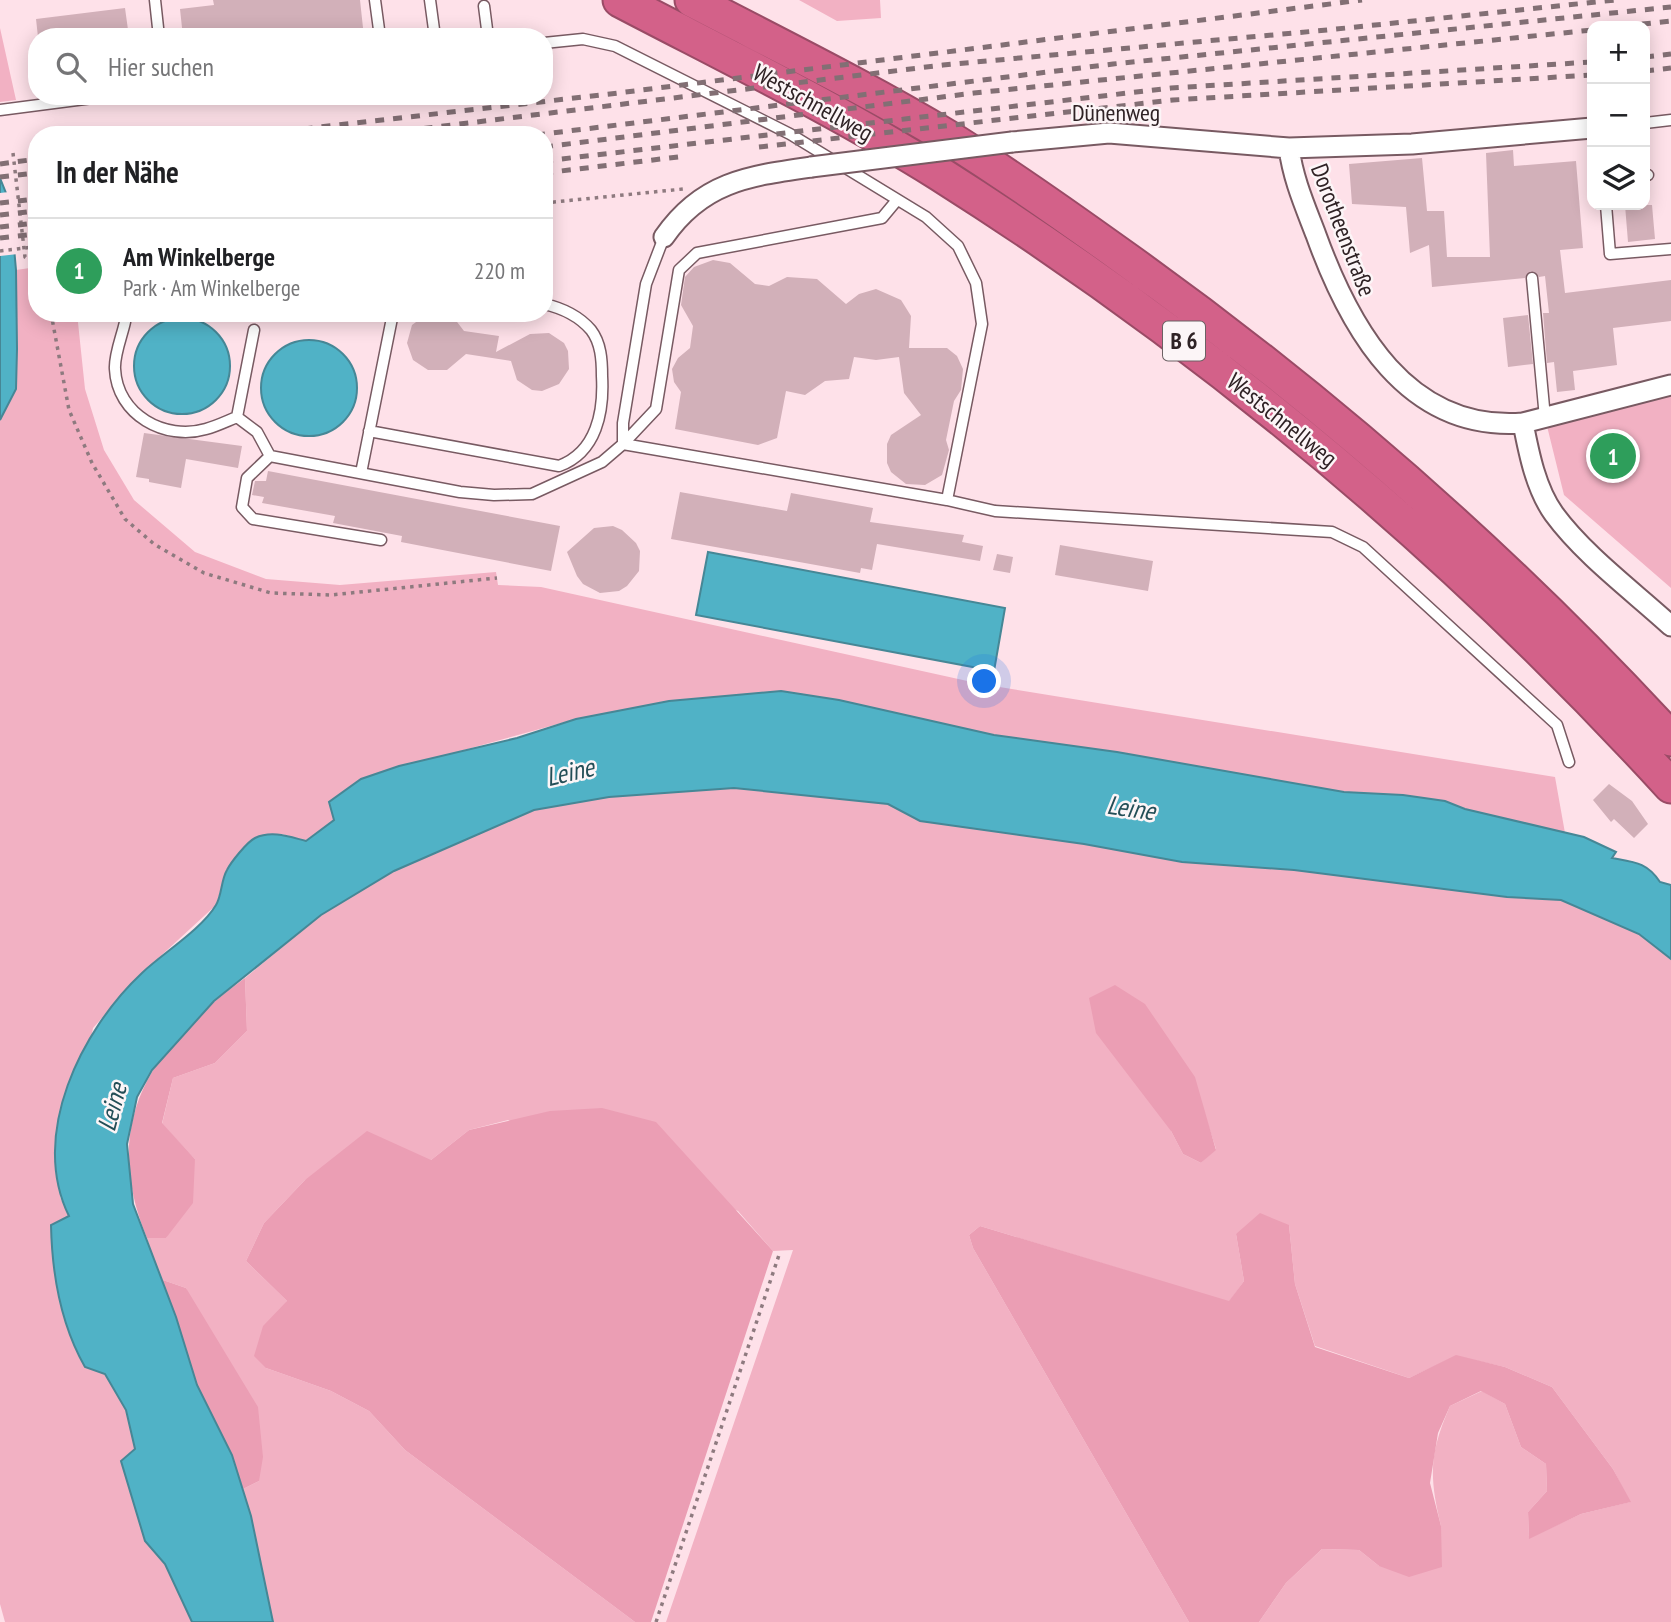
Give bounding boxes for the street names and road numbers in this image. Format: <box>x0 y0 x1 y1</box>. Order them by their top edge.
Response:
street label: Westschnellweg <box>748 57 879 148</box>
street label: Dünenweg <box>1072 97 1160 128</box>
street label: Dorotheenstraße <box>1304 159 1383 301</box>
road number: B 6 <box>1163 322 1205 360</box>
street label: Westschnellweg <box>1221 366 1344 473</box>

